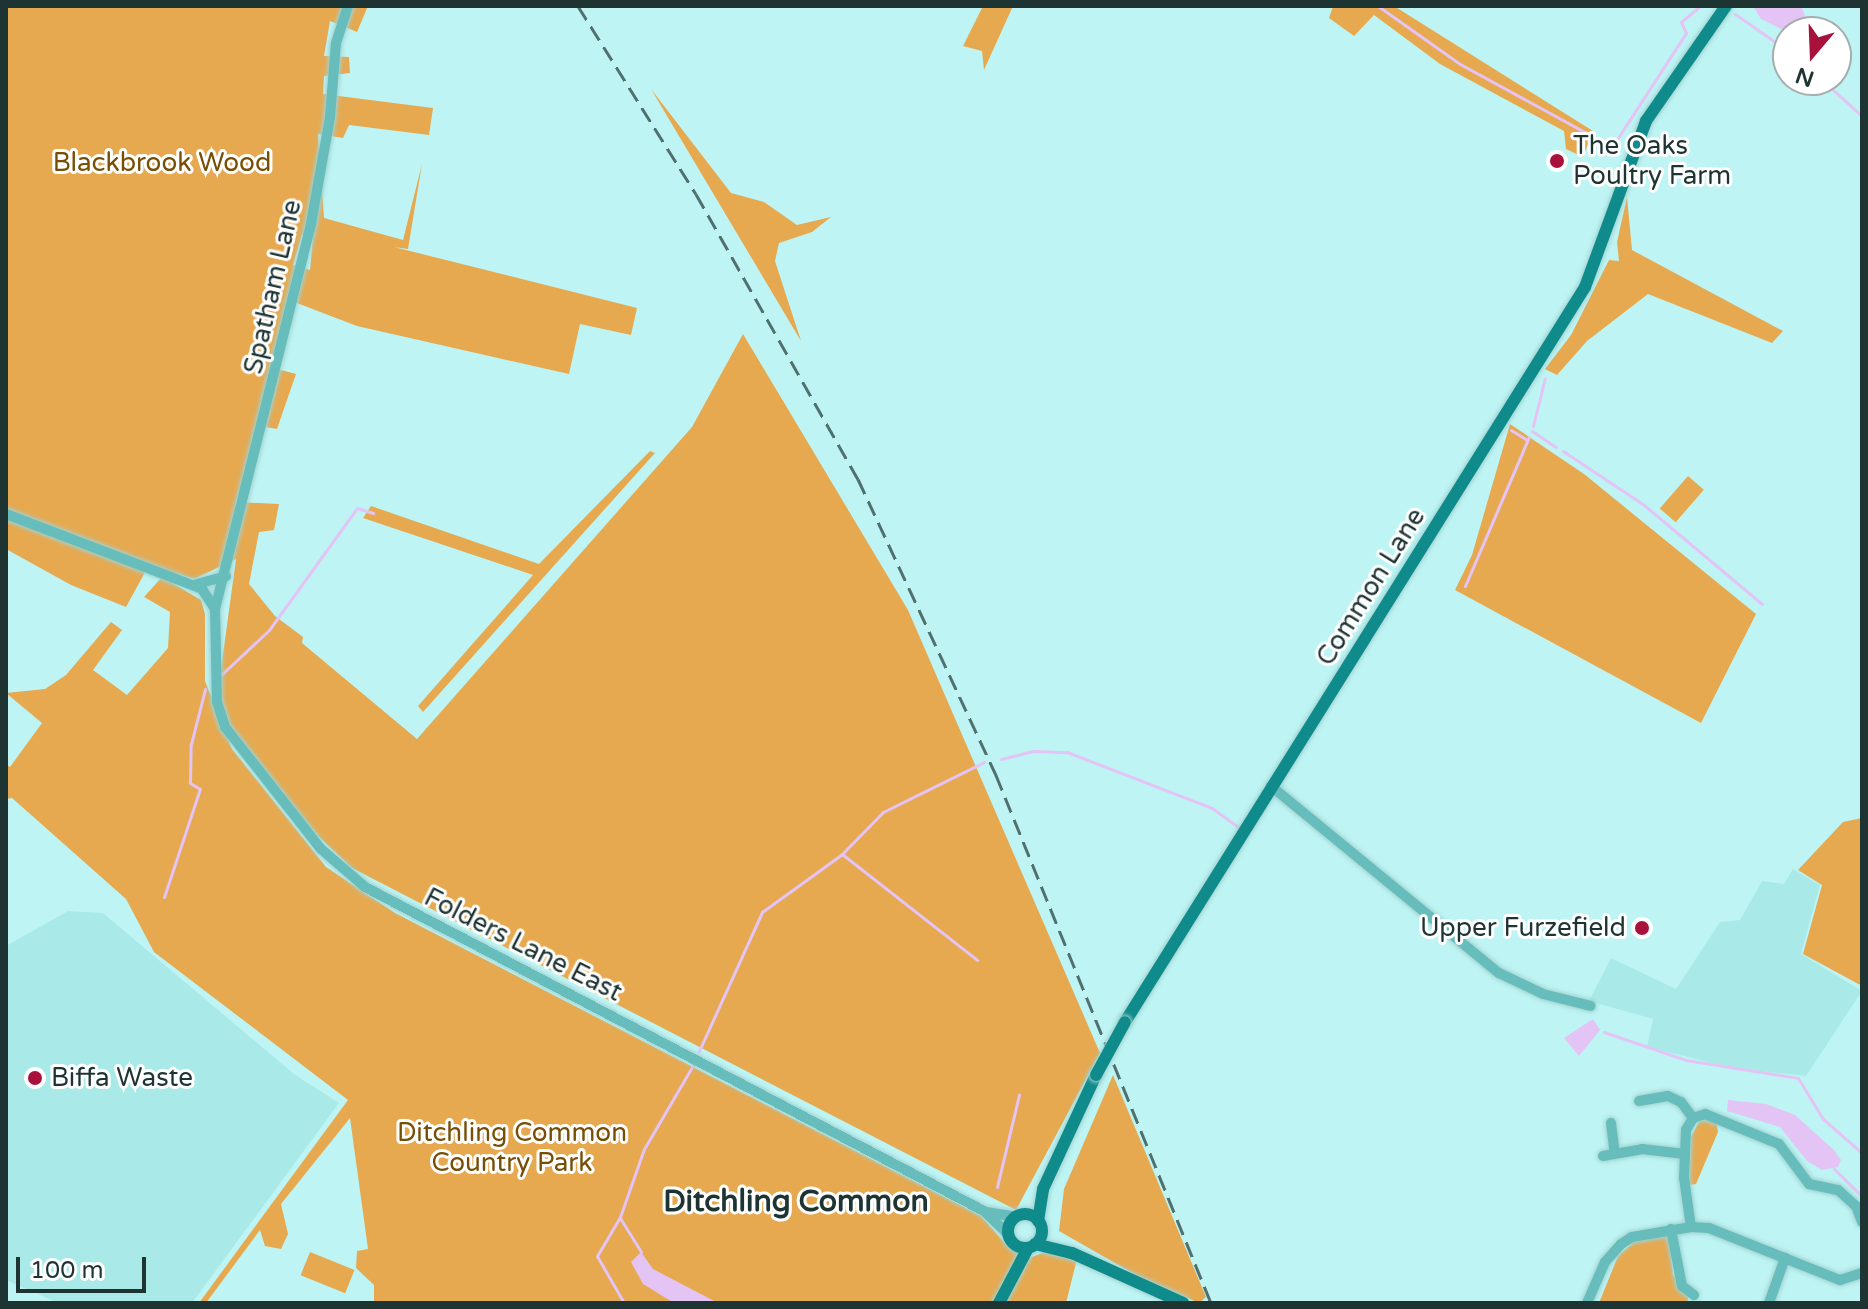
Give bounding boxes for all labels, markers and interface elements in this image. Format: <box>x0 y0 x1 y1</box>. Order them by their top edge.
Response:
north arrow <box>1772 16 1852 96</box>
text: N <box>1792 62 1817 92</box>
place label: The Oaks Poultry Farm <box>1573 130 1731 192</box>
park label: Blackbrook Wood <box>53 147 271 179</box>
marker: The Oaks Poultry Farm <box>1548 152 1566 170</box>
street label: Spatham Lane <box>238 197 308 377</box>
street label: Common Lane <box>1310 503 1432 671</box>
street label: Folders Lane East <box>419 882 627 1008</box>
place label: Upper Furzefield <box>1420 912 1626 944</box>
marker: Upper Furzefield <box>1633 919 1651 937</box>
place label: Biffa Waste <box>51 1062 193 1094</box>
marker: Biffa Waste <box>26 1069 44 1087</box>
park label: Ditchling Common Country Park <box>397 1117 627 1178</box>
district label: Ditchling Common <box>663 1184 929 1220</box>
scale bar <box>20 1241 150 1291</box>
text: 100 m <box>30 1256 104 1285</box>

